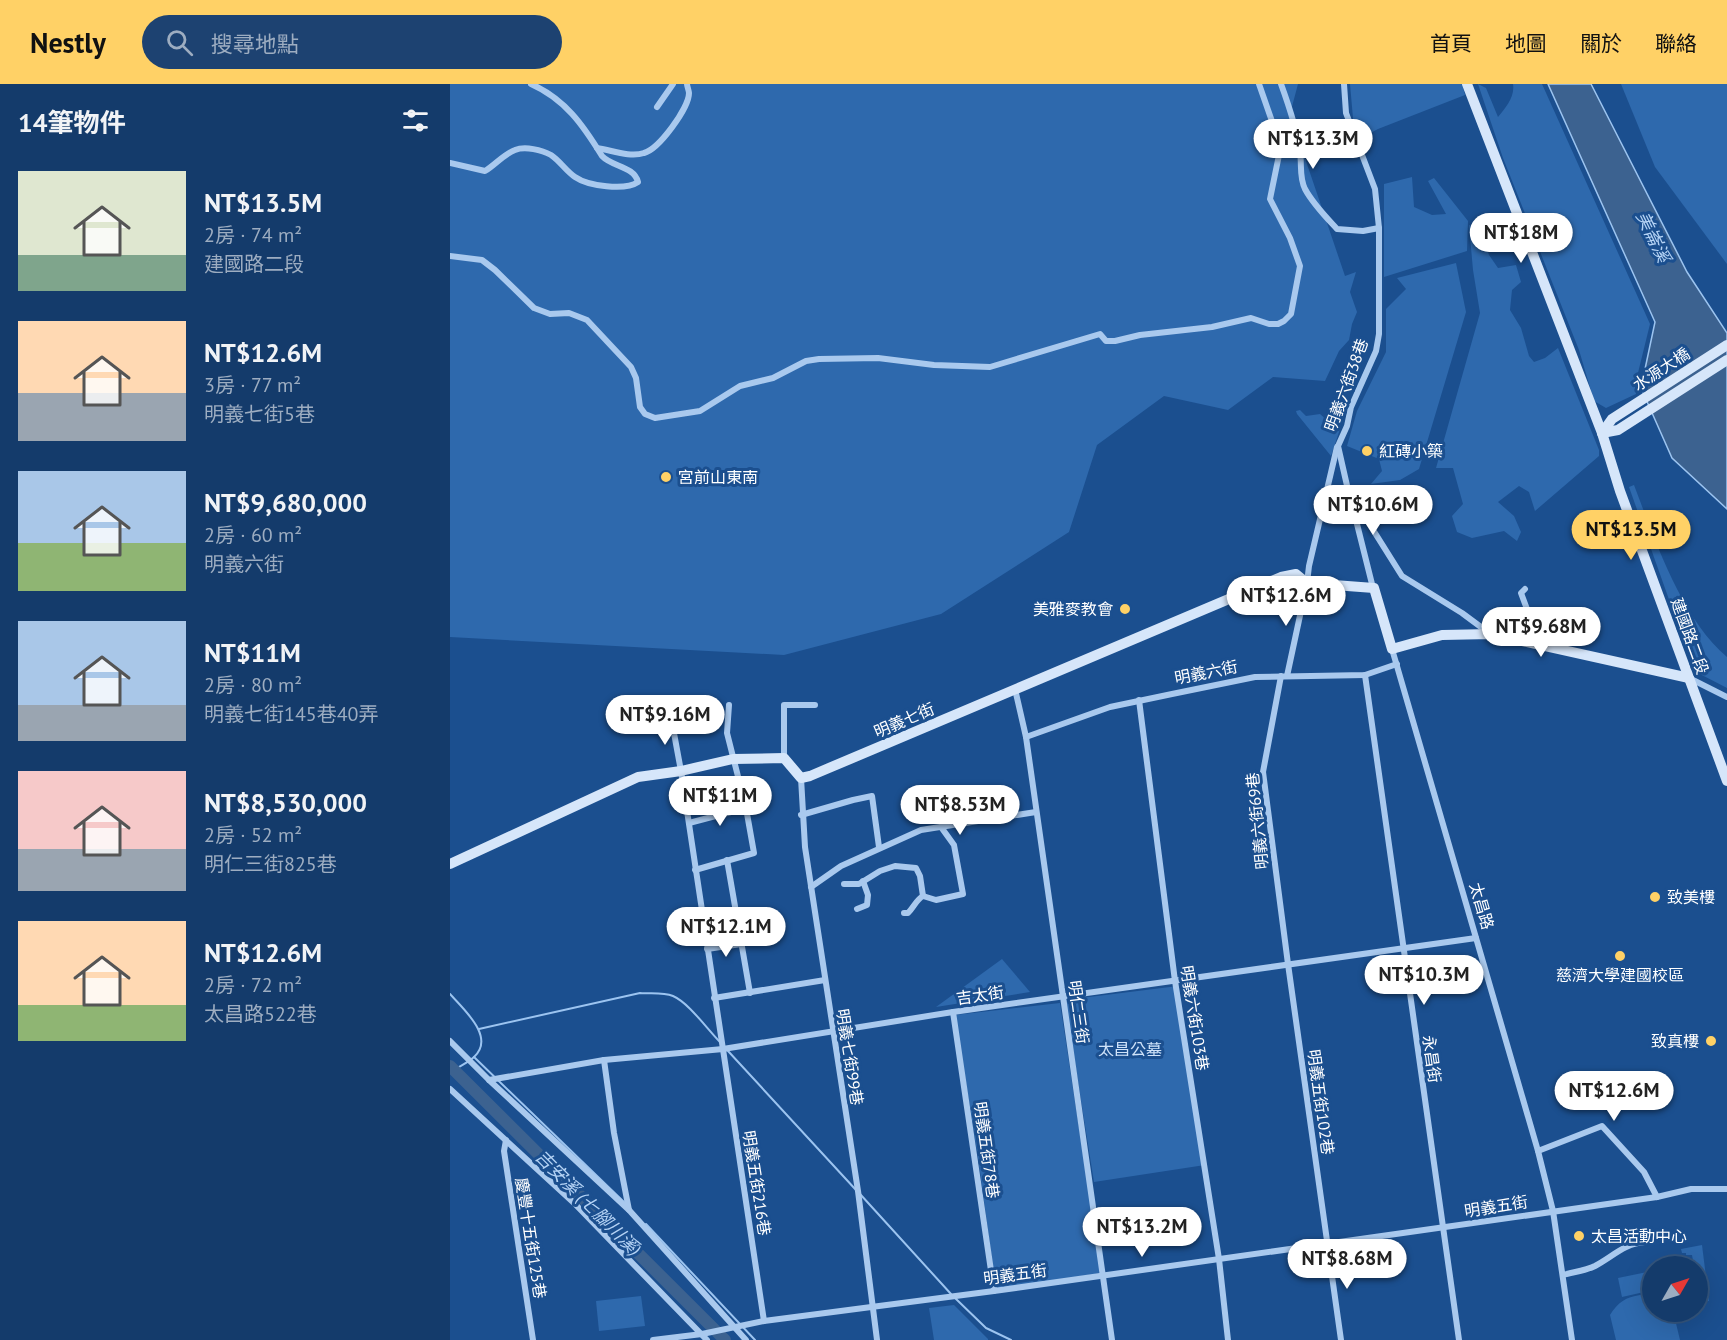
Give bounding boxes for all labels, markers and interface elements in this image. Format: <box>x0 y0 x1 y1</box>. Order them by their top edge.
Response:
search box <box>142 15 562 69</box>
text: Nestly <box>30 24 106 61</box>
icon: search <box>163 26 196 59</box>
text: 搜尋地點 <box>211 30 299 58</box>
text: 首頁 <box>1430 30 1472 57</box>
text: 地圖 <box>1505 30 1547 57</box>
text: 關於 <box>1580 30 1622 57</box>
text: 聯絡 <box>1655 30 1697 57</box>
icon: filters <box>399 104 432 137</box>
text: 14筆物件 <box>18 106 125 139</box>
pin: NT$13.3M <box>1251 119 1375 170</box>
text: NT$13.3M <box>1268 125 1358 151</box>
text: NT$13.5M <box>204 186 322 219</box>
icon: home <box>66 195 138 267</box>
water label: 美崙溪 <box>1631 207 1677 269</box>
pin: NT$18M <box>1472 213 1570 264</box>
text: NT$18M <box>1484 219 1558 245</box>
text: 2房 · 74 m² <box>204 222 302 248</box>
text: 建國路二段 <box>204 251 304 277</box>
text: NT$12.6M <box>204 336 322 369</box>
street label: 明義六街38巷 <box>1320 336 1372 434</box>
street label: 水源大橋 <box>1629 343 1693 395</box>
icon: home <box>66 345 138 417</box>
text: 3房 · 77 m² <box>204 372 301 398</box>
text: 明義七街5巷 <box>204 401 315 427</box>
place label: 紅磚小築 <box>1379 441 1443 461</box>
marker: 紅磚小築 <box>1360 444 1374 458</box>
place label: 宮前山東南 <box>678 467 758 487</box>
marker: 宮前山東南 <box>659 470 673 484</box>
pin: NT$10.6M <box>1311 485 1435 536</box>
text: NT$9,680,000 <box>204 486 367 519</box>
text: NT$10.6M <box>1328 491 1418 517</box>
icon: home <box>66 495 138 567</box>
pin: NT$13.5M <box>1569 510 1693 561</box>
text: NT$13.5M <box>1586 516 1676 542</box>
text: 2房 · 60 m² <box>204 522 302 548</box>
text: 明義六街 <box>204 551 284 577</box>
pin: NT$12.6M <box>1224 576 1348 627</box>
text: NT$12.6M <box>1241 582 1331 608</box>
street label: 建國路二段 <box>1667 595 1713 677</box>
place label: 美雅麥教會 <box>1033 599 1113 619</box>
marker: 美雅麥教會 <box>1118 602 1132 616</box>
pin: NT$9.68M <box>1479 607 1603 658</box>
text: NT$9.68M <box>1496 613 1586 639</box>
text: NT$11M <box>204 636 301 669</box>
icon: home <box>66 645 138 717</box>
street label: 明義六街 <box>1173 656 1239 688</box>
text: 2房 · 80 m² <box>204 672 302 698</box>
pin: NT$9.16M <box>603 695 727 746</box>
street label: 明義七街 <box>871 698 937 742</box>
text: 明義七街145巷40弄 <box>204 701 379 727</box>
text: NT$9.16M <box>620 701 710 727</box>
street label: 明義六街69巷 <box>1242 771 1272 871</box>
pin: NT$11M <box>671 776 769 827</box>
text: NT$11M <box>683 782 757 808</box>
pin: NT$8.53M <box>898 785 1022 836</box>
text: NT$8,530,000 <box>204 786 367 819</box>
text: NT$8.53M <box>915 791 1005 817</box>
icon: home <box>66 795 138 867</box>
text: 2房 · 52 m² <box>204 822 302 848</box>
text: 明仁三街825巷 <box>204 851 337 877</box>
street label: 太昌路 <box>1466 880 1498 932</box>
place label: 致美樓 <box>1667 887 1715 907</box>
marker: 致美樓 <box>1648 890 1662 904</box>
pin: NT$12.1M <box>664 907 788 958</box>
text: NT$12.1M <box>681 913 771 939</box>
text: NT$12.6M <box>204 936 322 969</box>
icon: home <box>66 945 138 1017</box>
marker: 慈濟大學建國校區 <box>1613 949 1627 963</box>
pin: NT$10.3M <box>1362 955 1486 1006</box>
text: NT$10.3M <box>1379 961 1469 987</box>
street label: 明義六街103巷 <box>1177 964 1213 1072</box>
place label: 慈濟大學建國校區 <box>1556 965 1684 985</box>
text: 2房 · 72 m² <box>204 972 302 998</box>
street label: 明仁三街 <box>1065 979 1093 1045</box>
street label: 吉太街 <box>955 982 1005 1008</box>
text: 太昌路522巷 <box>204 1001 317 1027</box>
street label: 明義七街99巷 <box>833 1007 867 1107</box>
place label: 致真樓 <box>1651 1031 1699 1051</box>
street label: 永昌街 <box>1419 1034 1445 1084</box>
marker: 致真樓 <box>1704 1034 1718 1048</box>
park label: 太昌公墓 <box>1098 1039 1162 1059</box>
street label: 明義五街102巷 <box>1304 1048 1338 1156</box>
pin: NT$12.6M <box>1552 1071 1676 1122</box>
text: NT$12.6M <box>1569 1077 1659 1103</box>
street label: 明義五街78巷 <box>970 1100 1004 1200</box>
street label: 明義五街216巷 <box>739 1129 775 1237</box>
water label: 吉安溪 (七腳川溪) <box>531 1145 646 1260</box>
street label: 慶豐十五街125巷 <box>512 1176 550 1300</box>
street label: 明義五街 <box>1463 1191 1529 1221</box>
pin: NT$13.2M <box>1080 1207 1204 1258</box>
text: NT$13.2M <box>1097 1213 1187 1239</box>
place label: 太昌活動中心 <box>1591 1226 1687 1246</box>
marker: 太昌活動中心 <box>1572 1229 1586 1243</box>
pin: NT$8.68M <box>1285 1239 1409 1290</box>
text: NT$8.68M <box>1302 1245 1392 1271</box>
north arrow <box>1642 1256 1708 1322</box>
map controls <box>1642 1256 1708 1322</box>
street label: 明義五街 <box>982 1260 1048 1288</box>

